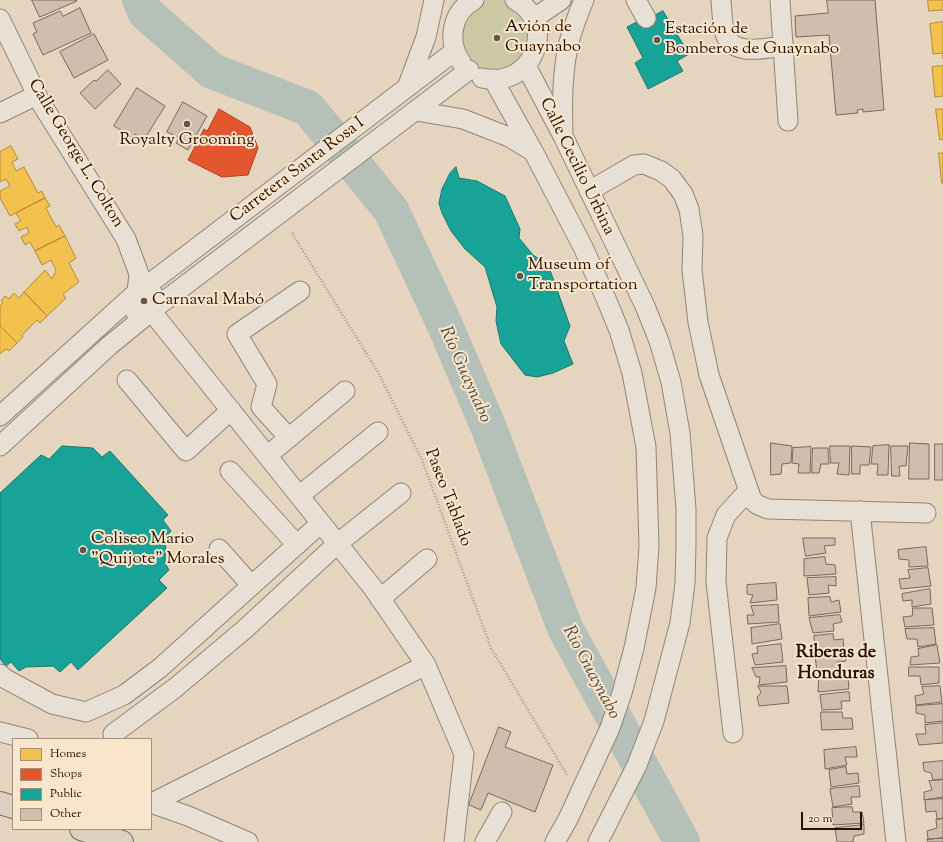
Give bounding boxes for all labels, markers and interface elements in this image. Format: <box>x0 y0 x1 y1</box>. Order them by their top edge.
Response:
place label: Avión de Guaynabo <box>505 18 581 58</box>
place label: Estación de Bomberos de Guaynabo <box>665 20 839 60</box>
marker: Avión de Guaynabo <box>492 33 502 43</box>
marker: Estación de Bomberos de Guaynabo <box>652 35 662 45</box>
street label: Calle George L. Colton <box>23 76 127 232</box>
street label: Calle Cecilio Urbina <box>534 95 618 239</box>
street label: Carretera Santa Rosa I <box>227 114 369 228</box>
marker: Royalty Grooming <box>182 119 192 129</box>
place label: Royalty Grooming <box>119 131 255 151</box>
place label: Museum of Transportation <box>528 256 638 296</box>
marker: Museum of Transportation <box>515 271 525 281</box>
place label: Carnaval Mabó <box>152 291 264 311</box>
marker: Carnaval Mabó <box>139 296 149 306</box>
water label: Río Guaynabo <box>433 324 495 426</box>
street label: Paseo Tablado <box>419 446 475 550</box>
place label: Coliseo Mario "Quijote" Morales <box>91 530 225 570</box>
marker: Coliseo Mario "Quijote" Morales <box>78 545 88 555</box>
water label: Río Guaynabo <box>556 622 624 724</box>
district label: Riberas de Honduras <box>796 643 876 686</box>
legend <box>12 738 152 830</box>
text: Homes <box>50 745 86 763</box>
text: Shops <box>50 765 82 783</box>
text: Public <box>50 785 82 803</box>
scale bar <box>803 804 864 830</box>
text: Other <box>50 805 81 823</box>
text: 20 m <box>808 810 832 828</box>

